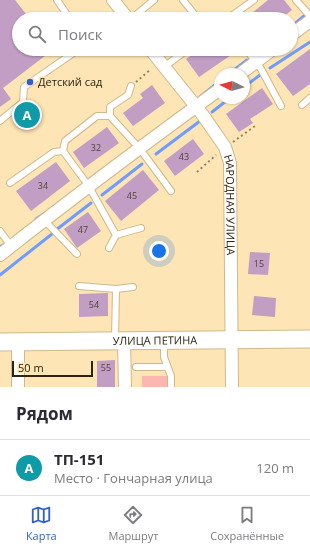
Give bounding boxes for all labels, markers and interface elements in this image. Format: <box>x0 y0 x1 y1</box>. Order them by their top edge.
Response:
search box <box>12 12 298 56</box>
icon: search <box>26 23 48 45</box>
text: Поиск <box>58 24 102 44</box>
north arrow <box>214 68 250 104</box>
place label: Детский сад <box>38 74 103 89</box>
marker: Детский сад <box>25 77 35 87</box>
pin: A <box>14 100 40 130</box>
house number: 32 <box>91 141 101 154</box>
house number: 43 <box>179 150 189 163</box>
street label: НАРОДНАЯ УЛИЦА <box>221 152 239 255</box>
house number: 34 <box>38 179 48 192</box>
house number: 45 <box>127 189 137 202</box>
house number: 47 <box>78 223 88 236</box>
your location <box>149 241 169 261</box>
house number: 15 <box>254 257 264 270</box>
house number: 54 <box>89 298 99 311</box>
street label: УЛИЦА ПЕТИНА <box>113 332 197 348</box>
scale bar <box>12 359 93 378</box>
text: 50 m <box>18 360 44 375</box>
house number: 55 <box>101 361 111 374</box>
text: Рядом <box>16 402 73 425</box>
text: ТП-151 <box>54 449 104 469</box>
text: A <box>25 459 33 477</box>
text: 120 m <box>256 459 294 477</box>
text: Место · Гончарная улица <box>54 469 213 487</box>
tab: Карта <box>26 504 57 543</box>
tab: Маршрут <box>109 504 158 543</box>
tab: Сохранённые <box>210 504 284 543</box>

